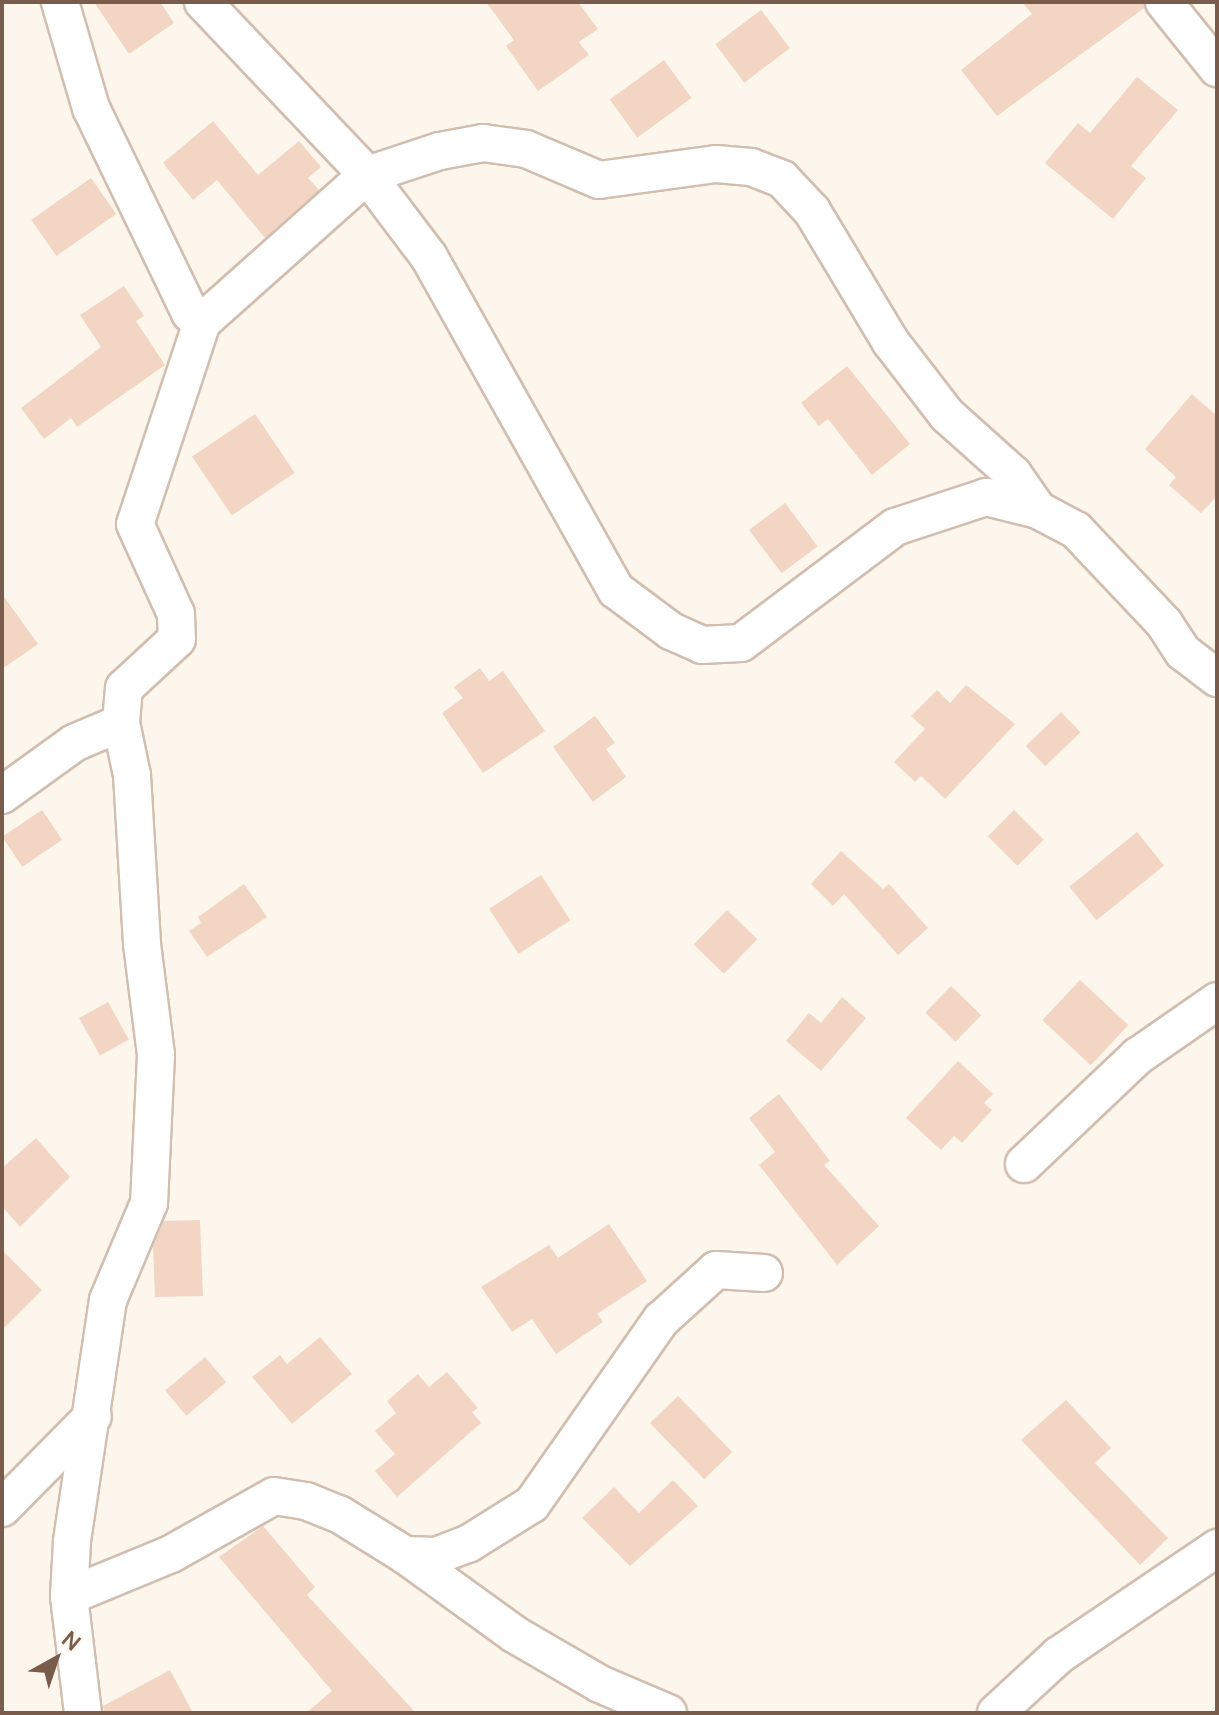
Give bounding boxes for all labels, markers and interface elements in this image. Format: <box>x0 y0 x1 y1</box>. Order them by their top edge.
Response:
north arrow <box>16 1619 96 1699</box>
text: N <box>56 1624 87 1657</box>

